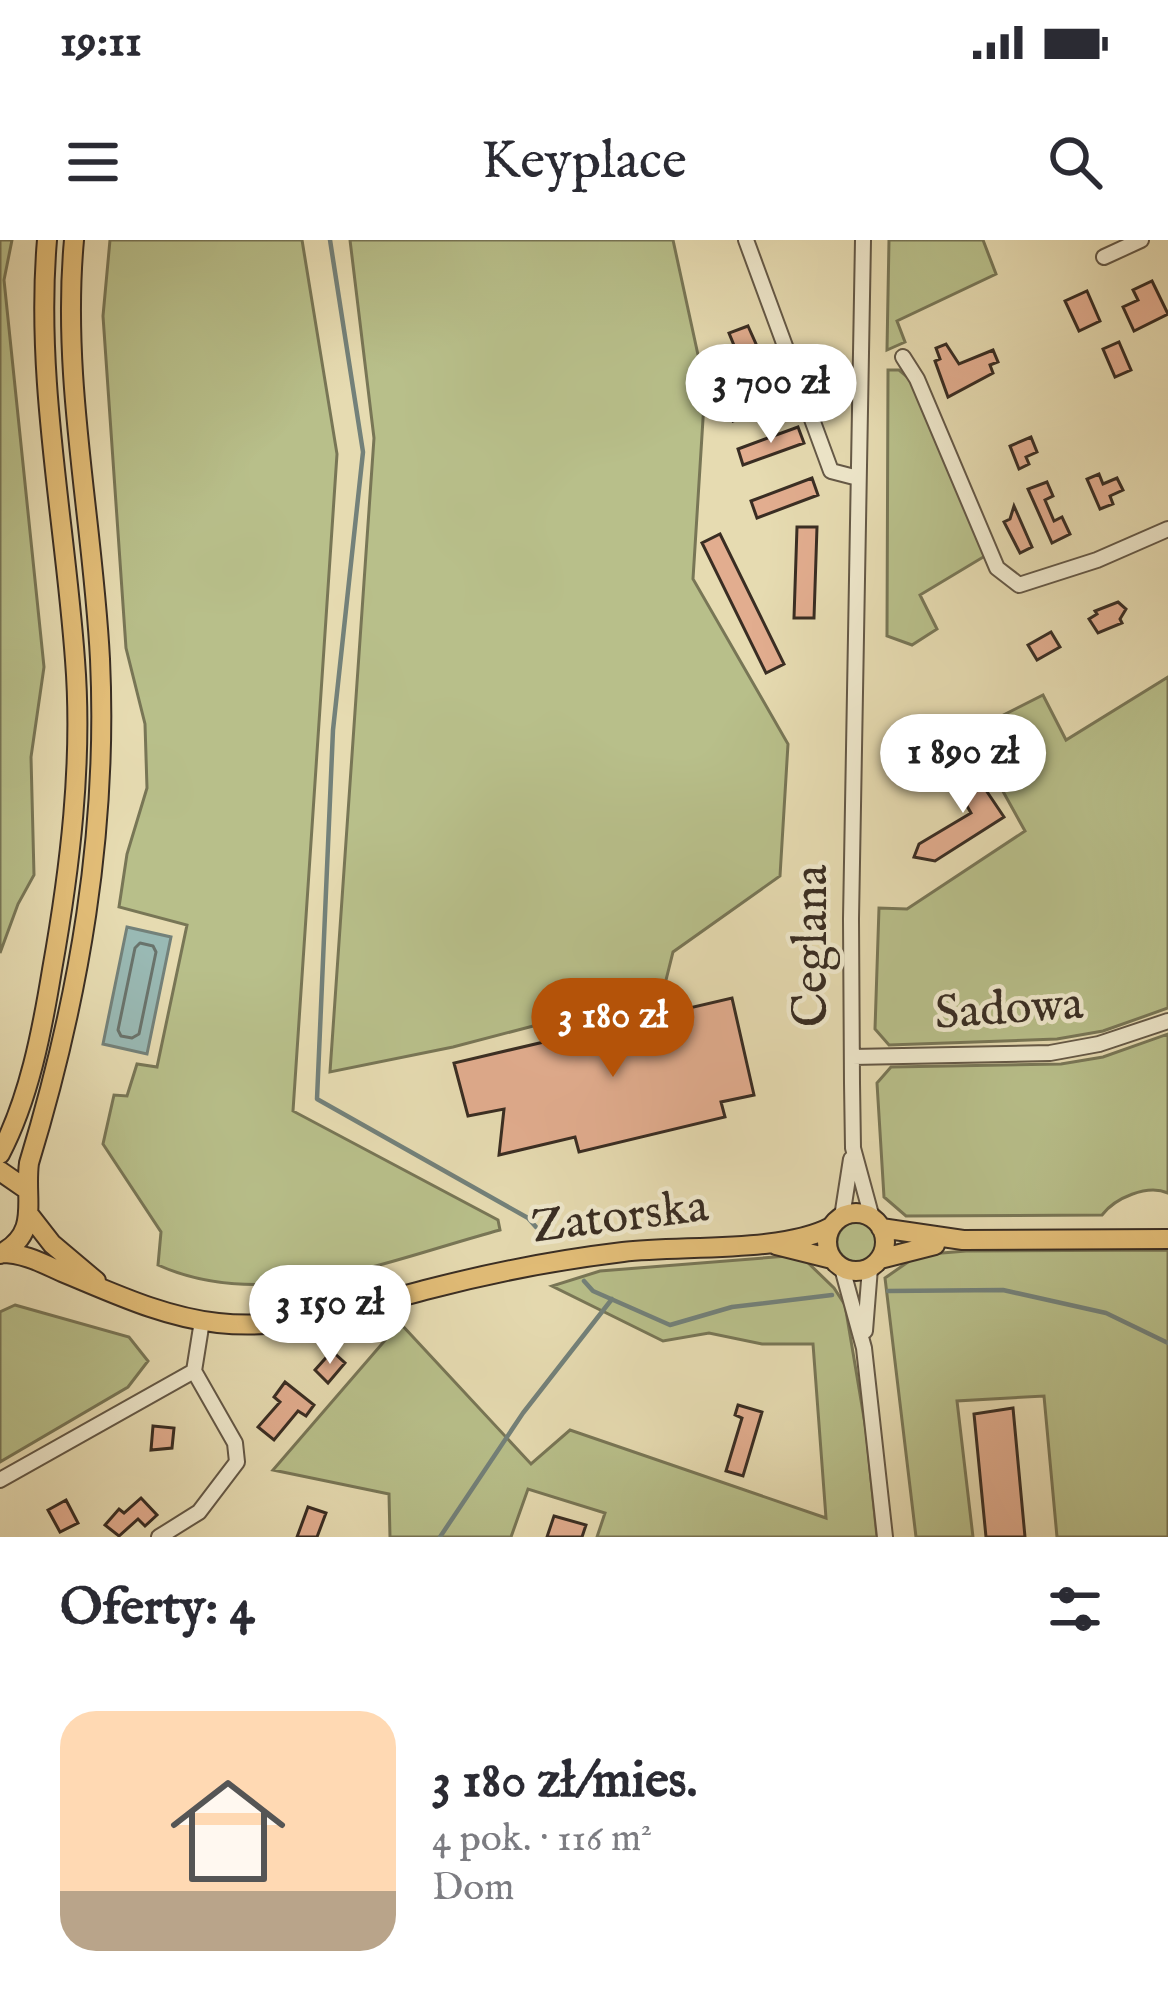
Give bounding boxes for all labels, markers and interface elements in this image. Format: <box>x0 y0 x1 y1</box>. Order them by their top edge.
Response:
text: 19:11 <box>60 14 142 71</box>
text: Keyplace <box>481 128 687 197</box>
icon: menu <box>60 129 126 195</box>
icon: search <box>1042 129 1108 195</box>
pin: 3 700 zł <box>647 344 895 446</box>
text: 3 700 zł <box>713 358 829 407</box>
pin: 1 890 zł <box>839 714 1087 816</box>
text: 1 890 zł <box>907 728 1019 777</box>
street label: Ceglana <box>783 864 843 1027</box>
street label: Sadowa <box>933 975 1085 1045</box>
pin: 3 180 zł <box>489 978 737 1080</box>
text: 3 180 zł <box>558 992 668 1041</box>
street label: Zatorska <box>528 1177 712 1259</box>
pin: 3 150 zł <box>206 1265 454 1367</box>
text: 3 150 zł <box>276 1279 384 1328</box>
icon: filters <box>1042 1576 1108 1642</box>
text: Oferty: 4 <box>60 1577 255 1642</box>
text: 3 180 zł/mies. <box>432 1750 697 1815</box>
icon: home <box>156 1759 300 1903</box>
text: 4 pok. · 116 m² <box>432 1815 652 1864</box>
text: Dom <box>432 1864 514 1913</box>

